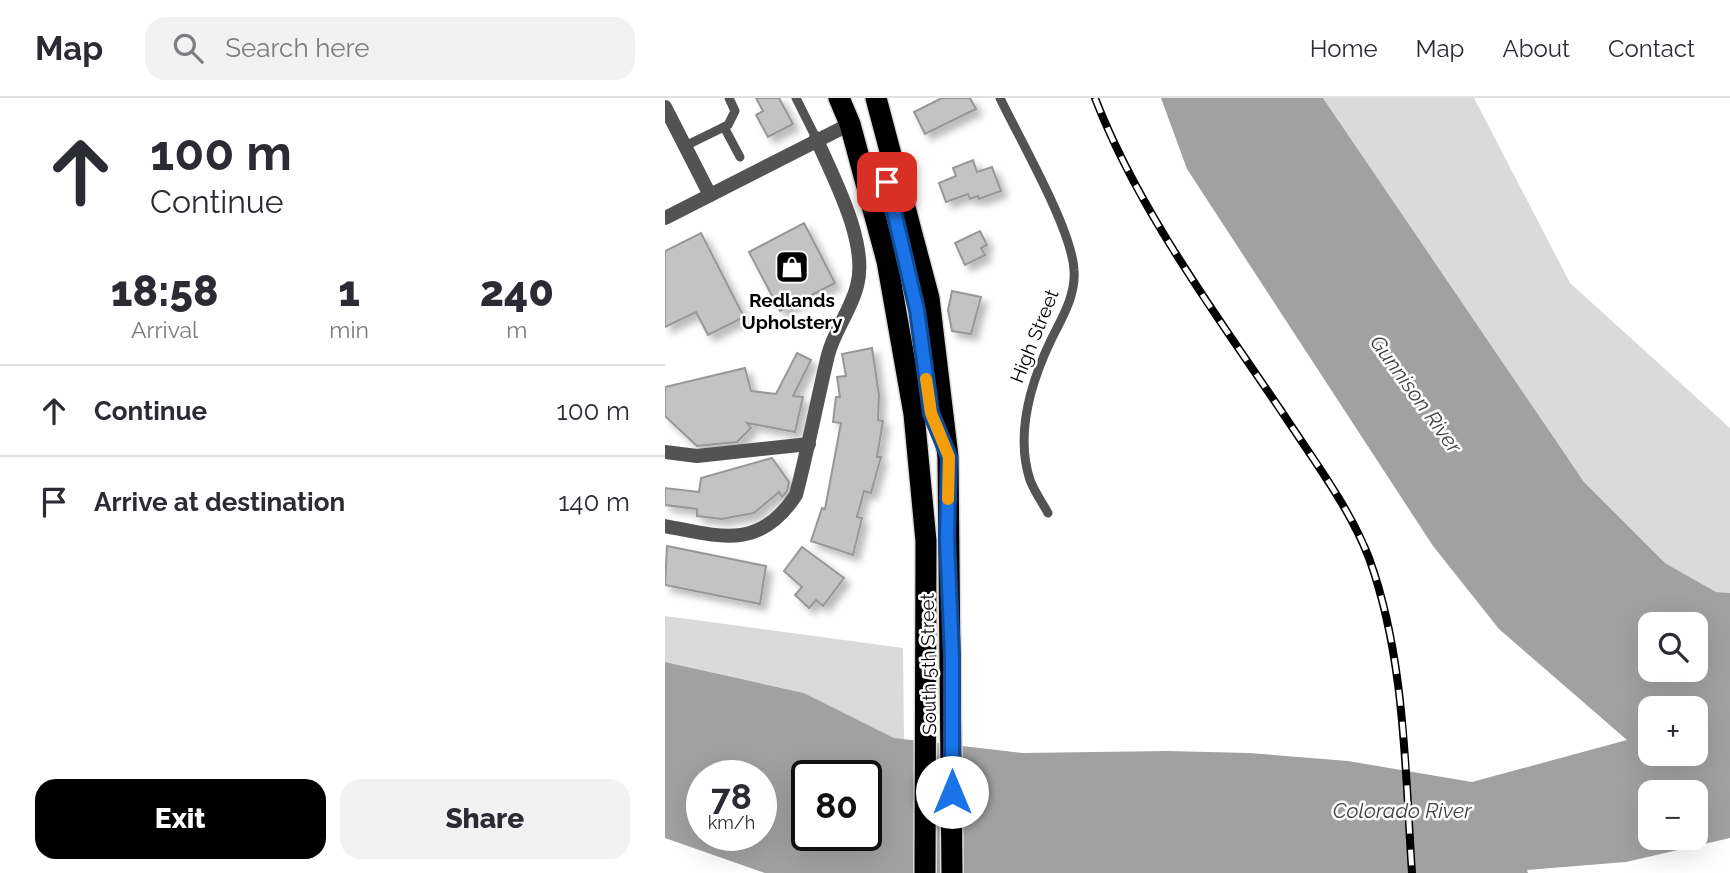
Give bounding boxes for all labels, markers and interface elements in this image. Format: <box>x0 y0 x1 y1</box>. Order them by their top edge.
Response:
search box <box>145 17 635 80</box>
text: Map <box>35 29 103 68</box>
icon: search <box>169 29 207 67</box>
text: Search here <box>225 33 370 63</box>
text: Home <box>1310 34 1378 63</box>
text: Map <box>1416 34 1464 63</box>
text: About <box>1502 34 1570 63</box>
text: Contact <box>1608 34 1695 63</box>
text: 100 m <box>150 124 292 181</box>
icon: ahead <box>35 126 126 217</box>
pin <box>857 152 917 212</box>
icon: arrive <box>868 163 906 201</box>
text: Continue <box>150 183 284 220</box>
shop icon: Redlands Upholstery <box>773 248 811 286</box>
text: 18:58 <box>111 267 219 316</box>
text: 1 <box>338 267 360 316</box>
text: 240 <box>480 267 554 316</box>
street label: High Street <box>1005 286 1063 386</box>
place label: Redlands Upholstery <box>742 289 843 333</box>
text: Arrival <box>131 316 198 343</box>
text: min <box>329 316 369 343</box>
text: m <box>506 316 527 343</box>
water label: Gunnison River <box>1365 330 1468 458</box>
icon: ahead <box>35 392 73 430</box>
text: Continue <box>94 396 207 426</box>
text: 100 m <box>557 396 630 426</box>
icon: arrive <box>35 483 73 521</box>
text: Arrive at destination <box>94 487 345 517</box>
text: 140 m <box>558 487 630 517</box>
street label: South 5th Street <box>916 592 940 735</box>
map controls <box>1638 612 1708 850</box>
button: search <box>1638 612 1708 682</box>
button: + <box>1638 696 1708 766</box>
position arrow <box>915 755 989 829</box>
speed limit sign: 80 <box>791 760 882 851</box>
text: 78 <box>711 776 752 817</box>
button: Exit <box>35 779 326 859</box>
button: Share <box>340 779 630 859</box>
button: − <box>1638 780 1708 850</box>
water label: Colorado River <box>1333 798 1472 823</box>
text: km/h <box>708 812 755 833</box>

